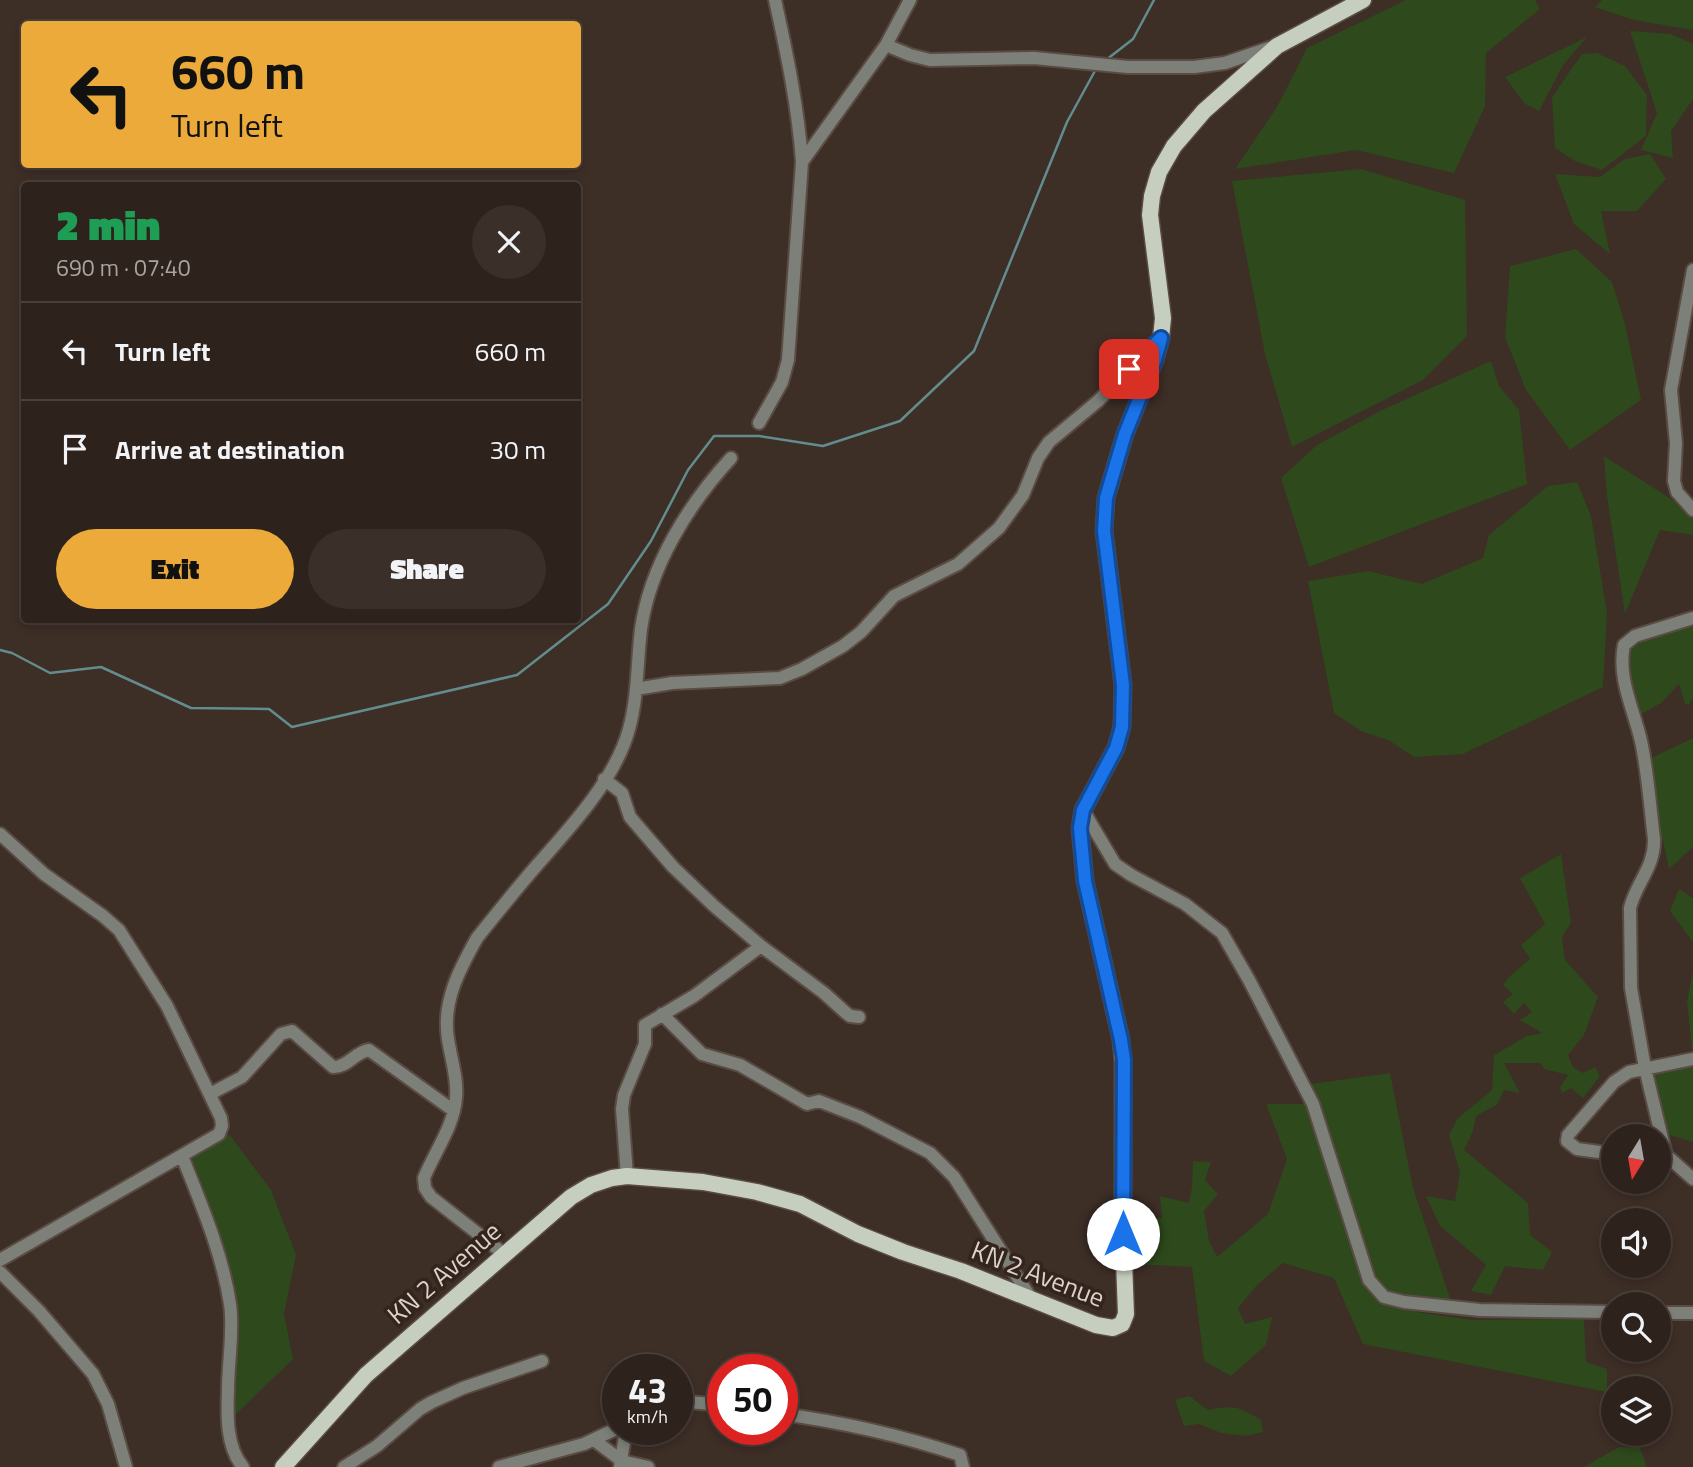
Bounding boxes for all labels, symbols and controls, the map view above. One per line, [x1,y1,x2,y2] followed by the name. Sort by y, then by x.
[171,33,305,108] text: 660 m
[56,49,147,140] icon: left
[171,101,283,149] text: Turn left
[56,192,160,256] text: 2 min
[472,205,546,279] button: close
[56,250,191,285] text: 690 m · 07:40
[56,332,94,370] icon: left
[115,332,210,371] text: Turn left
[475,332,546,371] text: 660 m
[1099,339,1159,399] pin
[1110,350,1148,388] icon: arrive
[56,430,94,468] icon: arrive
[115,430,345,469] text: Arrive at destination
[489,430,546,469] text: 30 m
[56,529,294,609] button: Exit
[308,529,546,609] button: Share
[1601,1124,1671,1194] north arrow
[1601,1124,1671,1446] map controls
[1086,1197,1160,1271] position arrow
[1601,1208,1671,1278] button: sound
[378,1212,509,1333] street label: KN 2 Avenue
[966,1230,1110,1317] street label: KN 2 Avenue
[1601,1292,1671,1362] button: search
[707,1354,798,1445] speed limit sign: 50
[628,1363,667,1417] text: 43
[1601,1376,1671,1446] button: layers
[627,1403,668,1430] text: km/h

